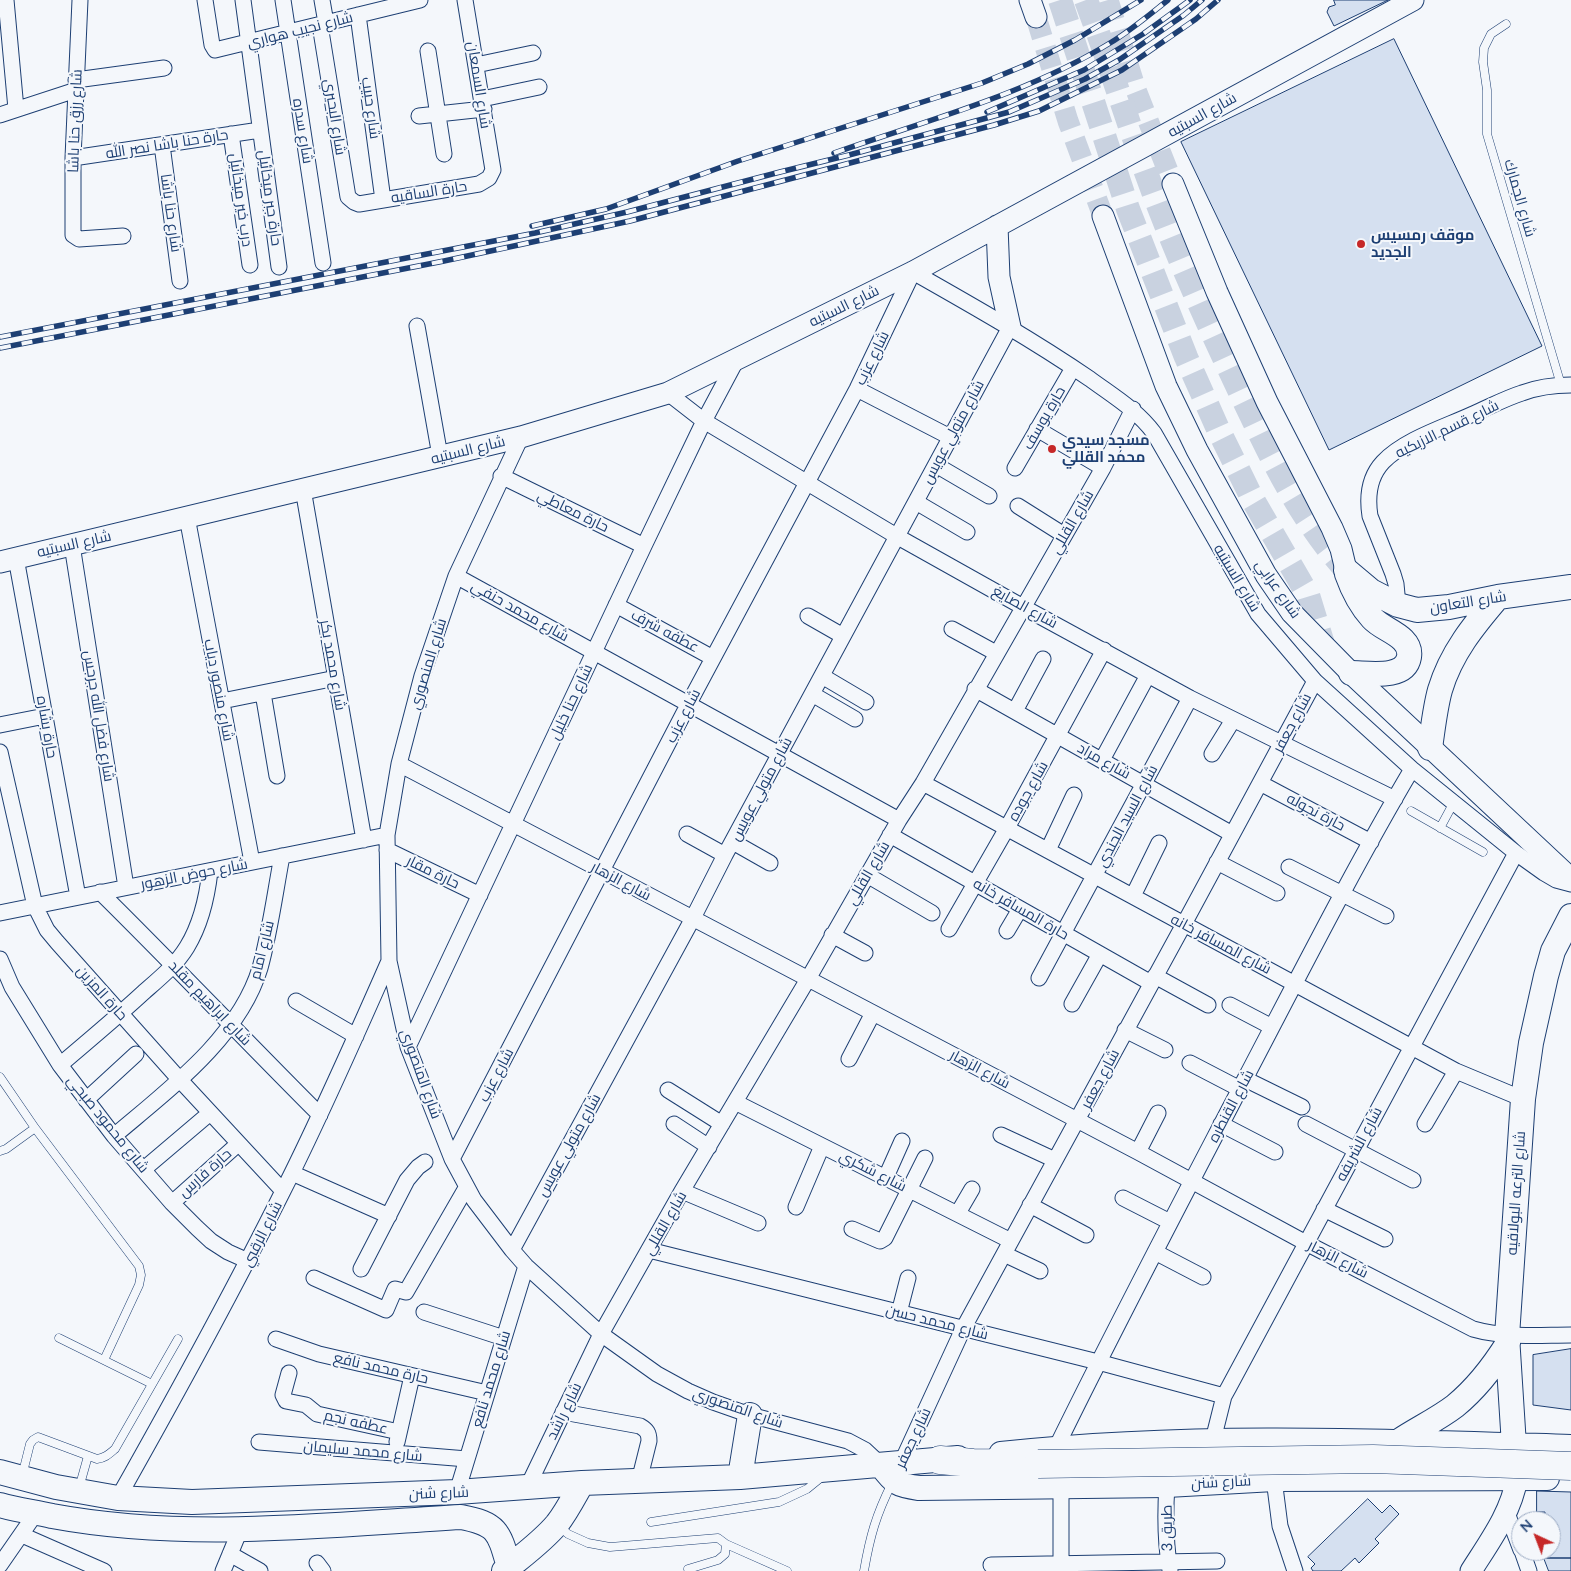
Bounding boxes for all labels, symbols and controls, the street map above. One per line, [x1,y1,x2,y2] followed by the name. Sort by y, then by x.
[245,8,355,52] street label: شارع نجيب هواري
[463,40,495,130] street label: شارع السمعان
[64,69,86,173] street label: شارع رزق حنا باشا
[358,76,384,140] street label: شارع حبيب
[320,78,350,156] street label: شارع البحيري
[1164,89,1240,141] street label: شارع السبتيه
[289,97,317,165] street label: شارع سدره
[104,125,230,163] street label: حارة حنا باشا نصر الله
[254,149,286,247] street label: حارة جبر ميخائيل
[226,152,256,248] street label: درب خير ميخائيل
[1500,157,1540,239] street label: شارع الجمارك
[157,173,185,253] street label: شارع حنا باشا
[390,177,468,207] street label: حارة الساقيه
[1371,226,1474,261] place label: موقف رمسيس الجديد
[1355,238,1367,250] marker: موقف رمسيس الجديد
[806,281,882,331] street label: شارع السبتيه
[851,328,893,388] street label: شارع عزب
[918,377,988,487] street label: شارع متولي عويس
[1019,383,1069,453] street label: حارة يوسف
[1392,396,1502,462] street label: شارع قسم الازبكيه
[1062,431,1150,466] place label: مسجد سيدي محمد القللي
[429,432,507,468] street label: شارع السبتيه
[1046,443,1058,455] marker: مسجد سيدي محمد القللي
[534,486,612,536] street label: حارة معاطي
[1046,487,1098,557] street label: شارع القللي
[35,527,113,561] street label: شارع السبتيه
[1210,541,1264,615] street label: شارع السبتيه
[1251,556,1305,622] street label: شارع عرابي
[468,577,572,645] street label: شارع محمد حنفي
[989,582,1061,632] street label: شارع الصايغ
[1428,587,1508,617] street label: شارع التعاون
[628,606,702,656] street label: عطفه شرف
[406,616,450,712] street label: شارع المنصوري
[316,618,350,712] street label: شارع محمد بكر
[200,637,238,743] street label: شارع منصور دياب
[80,649,118,783] street label: شارع فضل الله جرجس
[546,661,596,743] street label: شارع حنا خليل
[662,686,704,746] street label: شارع عزب
[1269,690,1315,756] street label: شارع جعفر
[33,694,61,760] street label: حارة بشاره
[726,734,796,844] street label: شارع متولي عويس
[1074,739,1134,783] street label: شارع مراد
[1004,758,1052,824] street label: شارع جوده
[1092,762,1162,870] street label: شارع السيد الجندي
[1284,789,1348,835] street label: حارة نجوله
[842,838,894,908] street label: شارع القللي
[403,851,463,893] street label: حارة مقار
[139,855,249,893] street label: شارع حوض الزهور
[588,858,654,904] street label: شارع الزهار
[970,874,1072,944] street label: حارة المسافر خانه
[1168,910,1274,978] street label: شارع المسافر خانه
[246,919,278,981] street label: شارع امام
[165,957,255,1049] street label: شارع ابراهيم مقلد
[73,962,131,1024] street label: حارة المزين
[396,1027,446,1121] street label: شارع المنصوري
[474,1045,518,1105] street label: شارع عزب
[947,1046,1013,1092] street label: شارع الزهار
[1077,1046,1123,1112] street label: شارع جعفر
[1204,1067,1258,1145] street label: شارع القنطره
[63,1072,153,1176] street label: شارع محمود صبحي
[533,1090,605,1200] street label: شارع متولي عويس
[1332,1104,1386,1184] street label: شارع الشريفه
[1503,1130,1529,1256] street label: شارع الترعه البولاقيه
[175,1145,235,1201] street label: حارة فارس
[836,1146,910,1196] street label: شارع شكري
[639,1188,691,1258] street label: شارع القللي
[238,1198,286,1270] street label: شارع الرقبي
[1305,1236,1371,1282] street label: شارع الزهار
[884,1301,990,1343] street label: شارع محمد حسن
[468,1328,514,1430] street label: شارع محمد نافع
[332,1348,430,1388] street label: حارة محمد نافع
[542,1380,586,1442] street label: شارع راشد
[690,1384,786,1432] street label: شارع المنصوري
[891,1405,935,1471] street label: شارع جعفر
[322,1406,390,1438] street label: عطفه نجم
[303,1437,423,1465] street label: شارع محمد سليمان
[1190,1471,1252,1493] street label: شارع شنن
[409,1483,469,1503] street label: شارع شنن
[1158,1504,1176,1552] street label: طريق 3
[1511,1511,1561,1561] north arrow
[1516,1516,1536,1535] text: N

